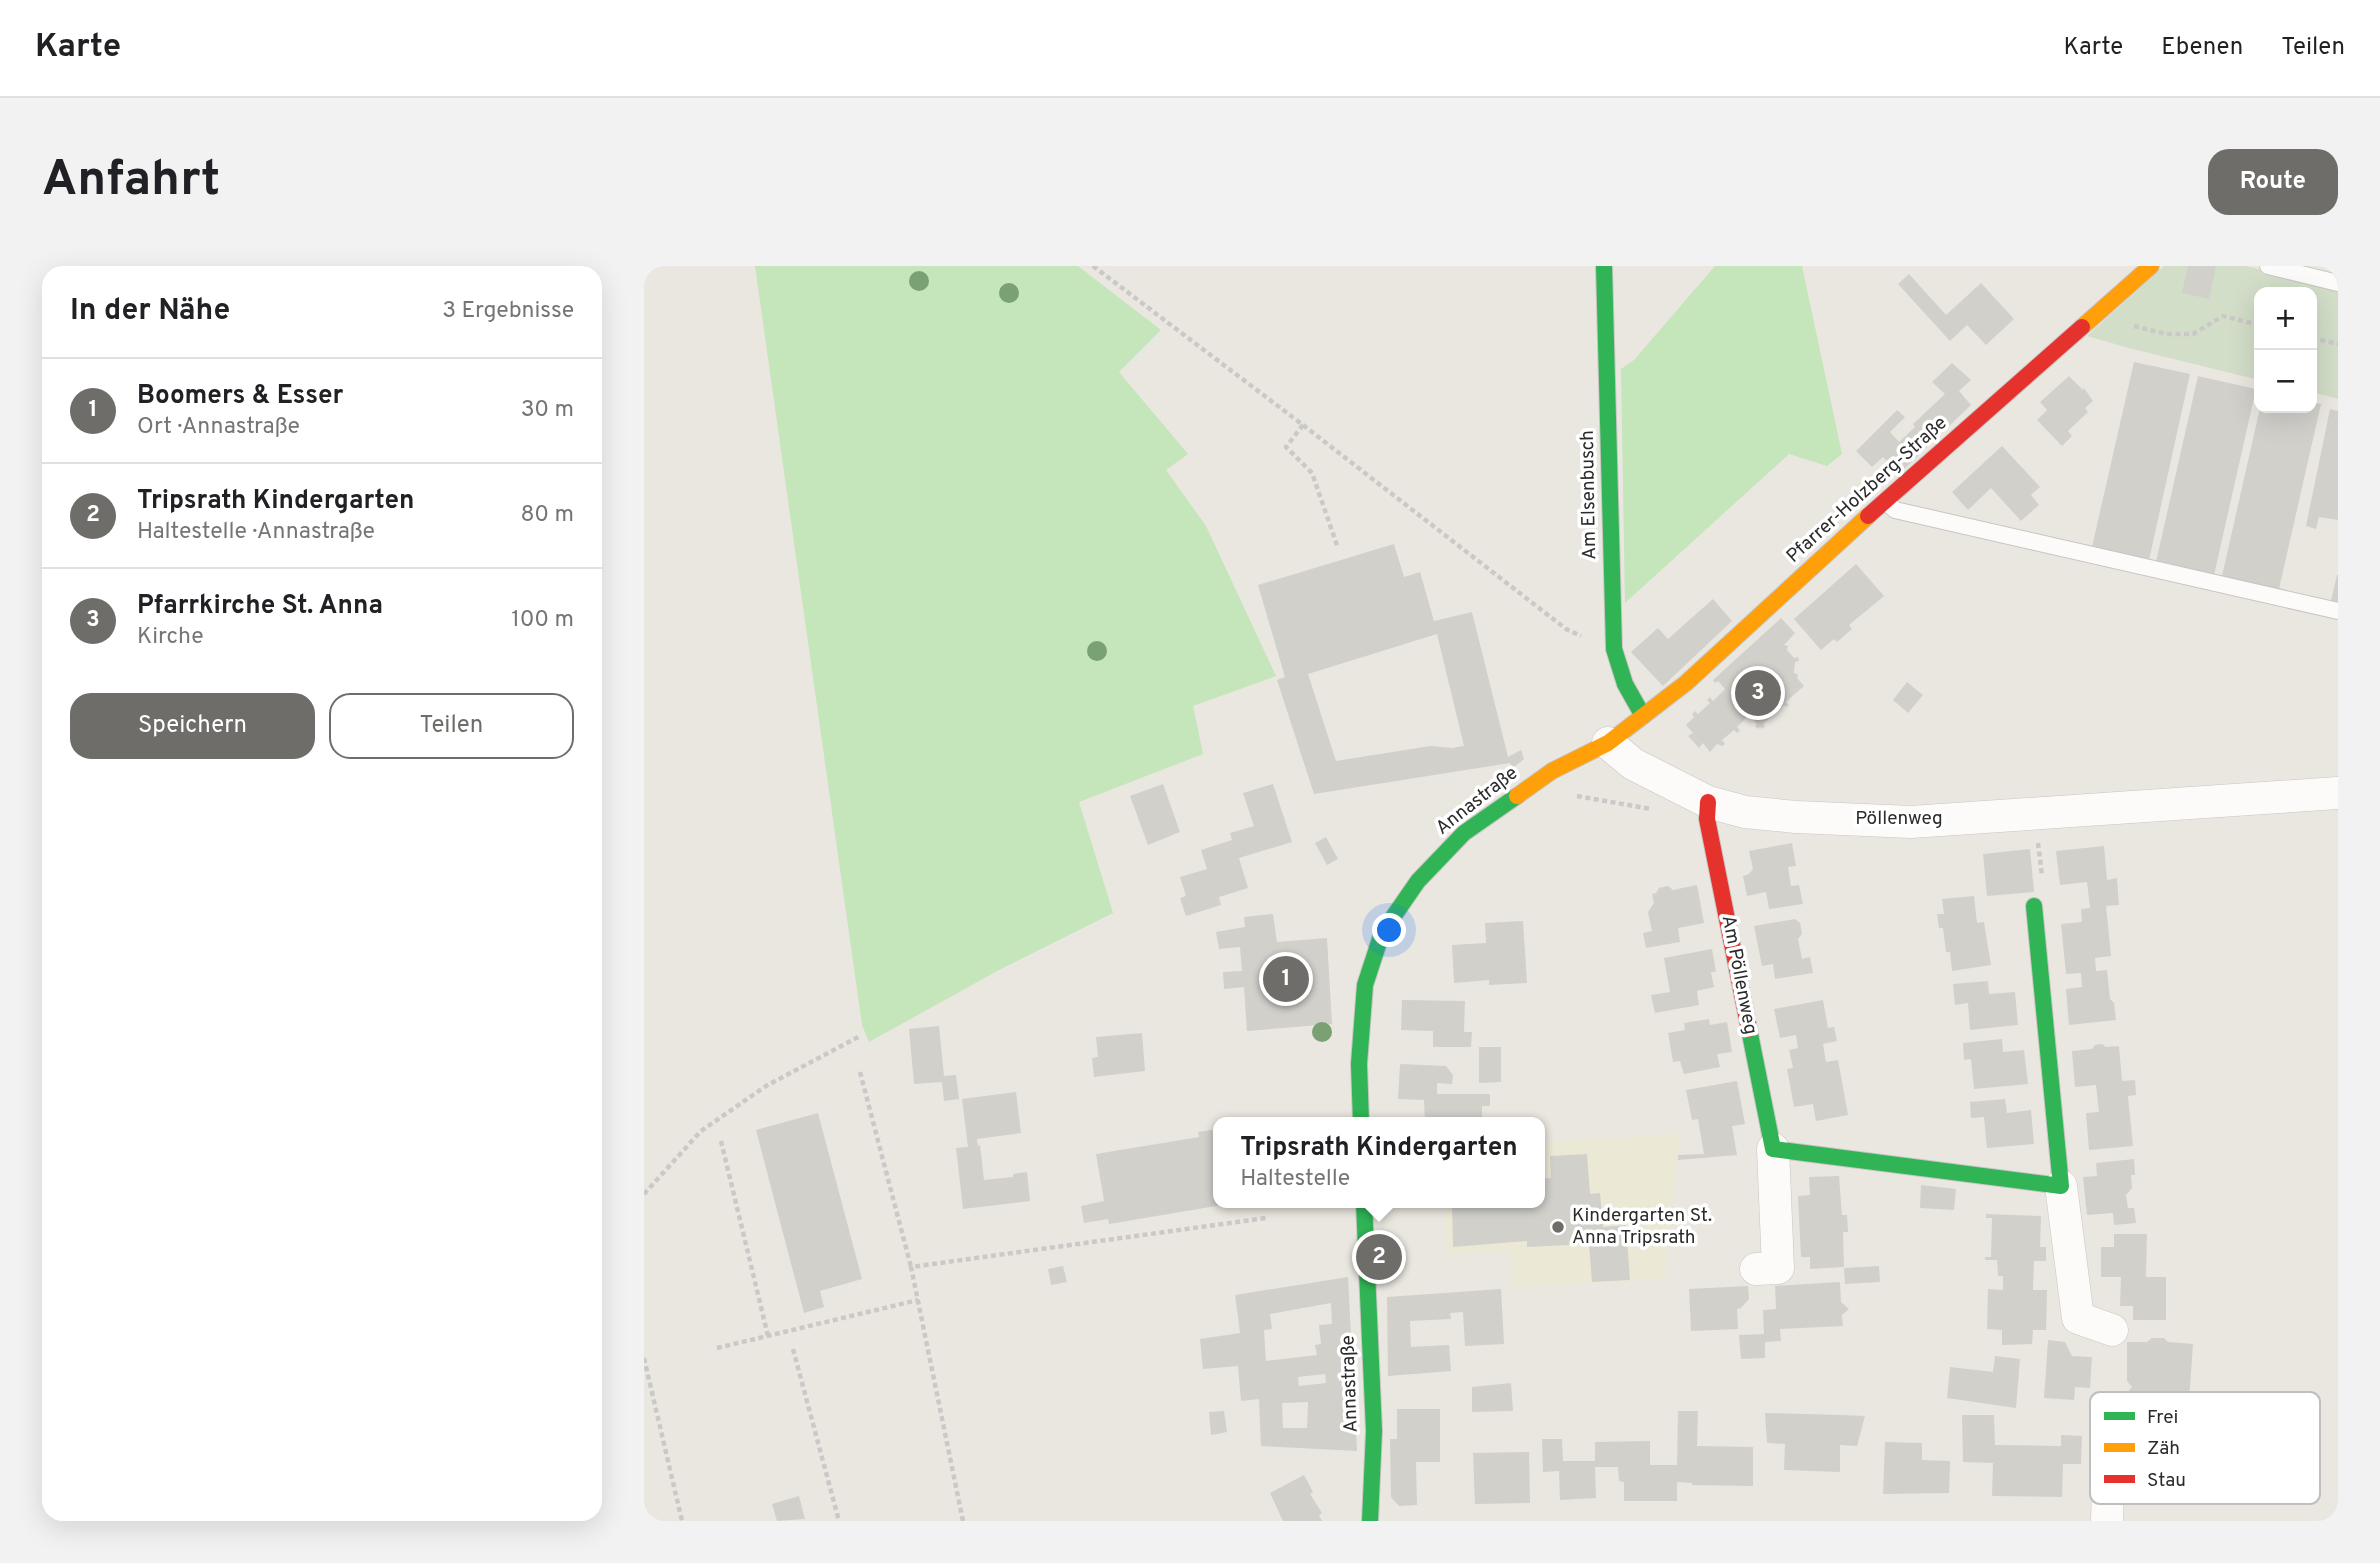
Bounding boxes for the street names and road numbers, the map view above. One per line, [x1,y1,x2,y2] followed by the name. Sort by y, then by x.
[1782,412,1952,568] street label: Pfarrer-Holzberg-Straße
[1576,430,1602,560] street label: Am Elsenbusch
[1431,762,1523,840] street label: Annastraße
[1855,807,1943,831] street label: Pöllenweg
[1716,913,1762,1037] street label: Am Pöllenweg
[1336,1335,1364,1433] street label: Annastraße

